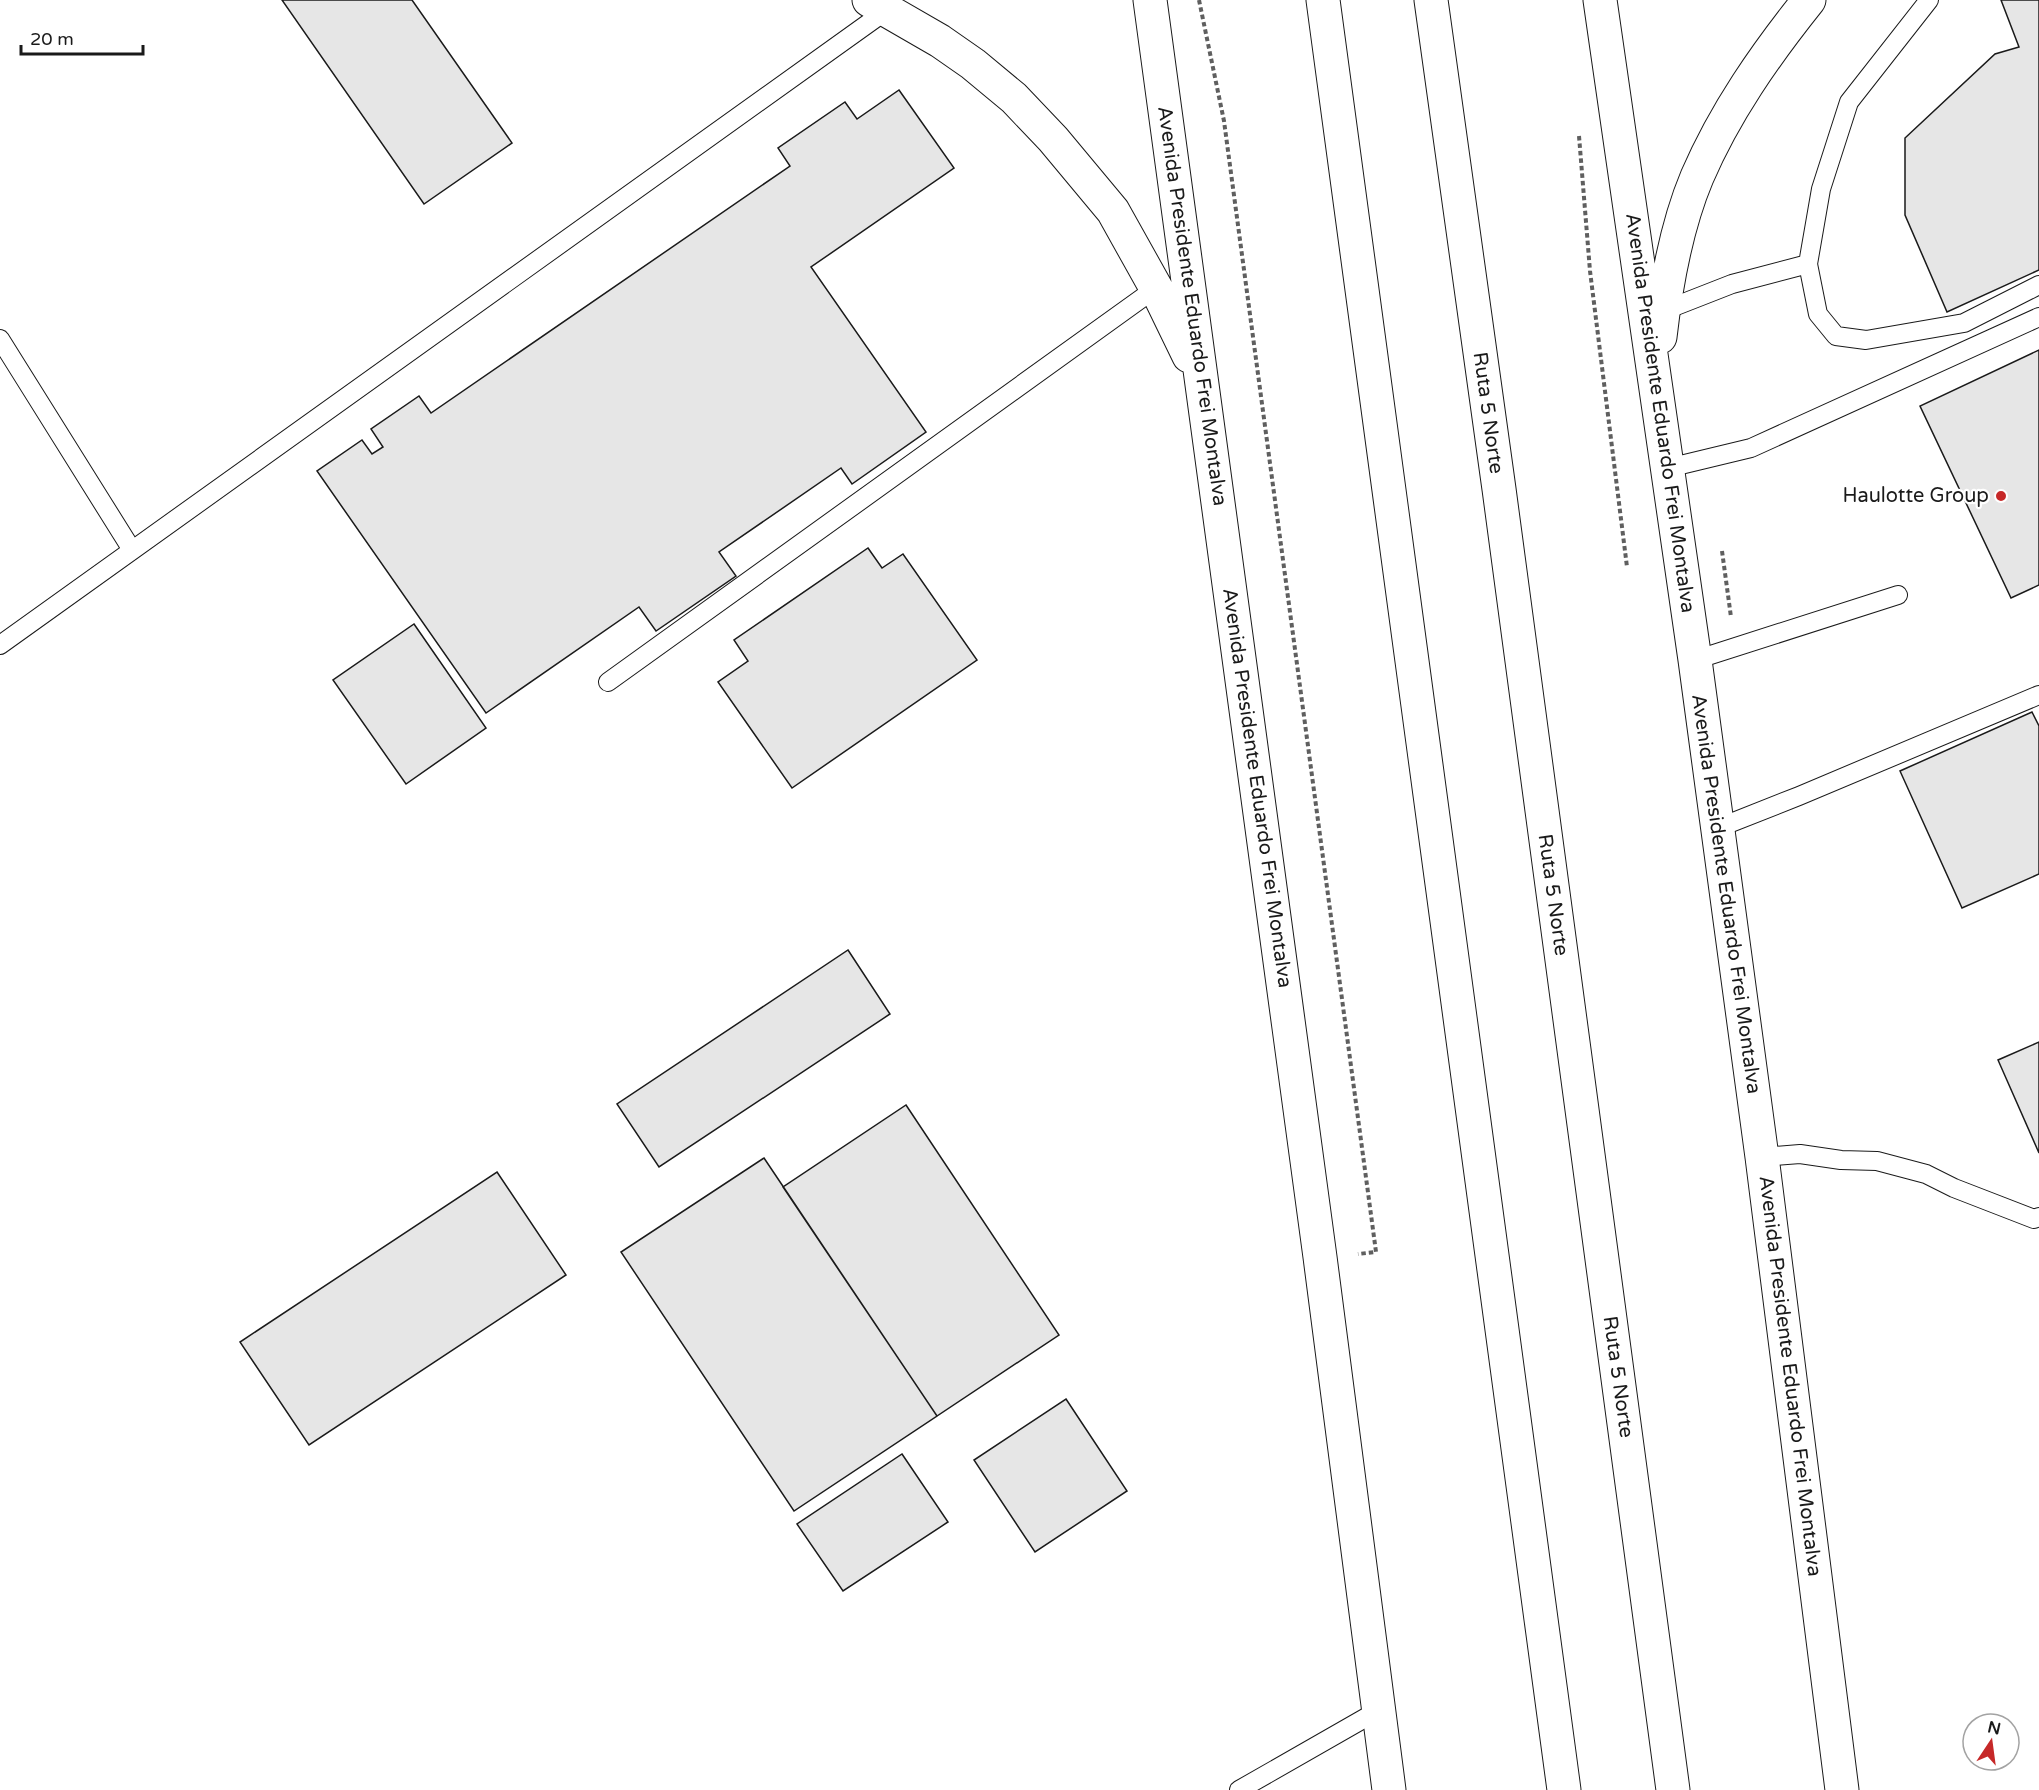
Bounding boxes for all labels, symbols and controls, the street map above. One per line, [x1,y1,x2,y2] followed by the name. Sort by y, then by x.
[21,18,142,56] scale bar
[30,28,74,50] text: 20 m
[1152,104,1232,508] street label: Avenida Presidente Eduardo Frei Montalva
[1620,211,1700,615] street label: Avenida Presidente Eduardo Frei Montalva
[1468,351,1508,475] street label: Ruta 5 Norte
[1842,484,1989,508] place label: Haulotte Group
[1994,489,2008,503] marker: Haulotte Group
[1217,586,1297,990] street label: Avenida Presidente Eduardo Frei Montalva
[1686,692,1766,1096] street label: Avenida Presidente Eduardo Frei Montalva
[1533,833,1573,957] street label: Ruta 5 Norte
[1753,1174,1827,1578] street label: Avenida Presidente Eduardo Frei Montalva
[1598,1315,1638,1439] street label: Ruta 5 Norte
[1961,1712,2021,1772] north arrow
[1986,1717,2003,1740] text: N

